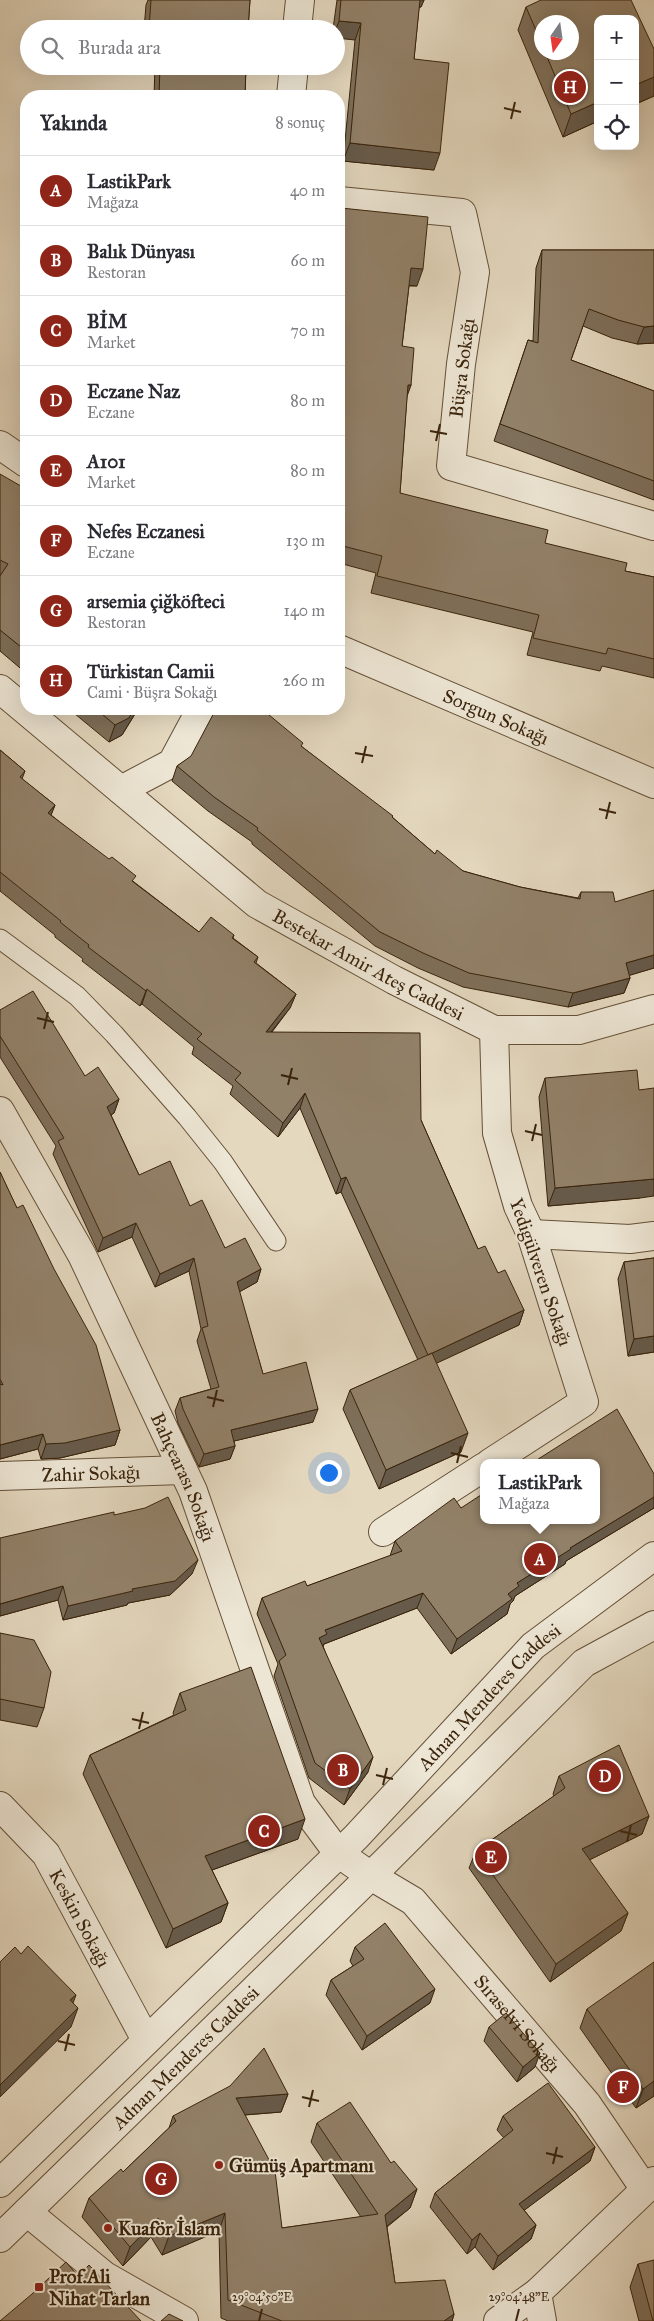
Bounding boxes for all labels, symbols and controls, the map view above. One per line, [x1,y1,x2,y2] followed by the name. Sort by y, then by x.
[534,15,579,60] north arrow
[594,15,639,150] map controls
[594,15,639,60] button: +
[20,20,345,75] search box
[38,34,66,62] icon: search
[78,36,161,59] text: Burada ara
[594,60,639,105] button: −
[554,68,586,106] pin: H
[594,105,639,150] button: locate
[40,110,107,136] text: Yakında
[275,113,325,132] text: 8 sonuç
[87,170,171,193] text: LastikPark
[51,181,61,200] text: A
[290,181,325,200] text: 40 m
[87,193,139,212] text: Mağaza
[87,240,195,263] text: Balık Dünyası
[51,251,61,270] text: B
[291,251,325,270] text: 60 m
[87,263,146,282] text: Restoran
[87,310,127,333] text: BİM
[444,317,481,419] street label: Büşra Sokağı
[51,321,61,340] text: C
[290,321,325,340] text: 70 m
[87,333,136,352] text: Market
[87,380,180,403] text: Eczane Naz
[50,391,62,410] text: D
[290,391,325,410] text: 80 m
[87,403,135,422] text: Eczane
[87,450,126,473] text: A101
[50,461,62,480] text: E
[290,461,325,480] text: 80 m
[87,473,136,492] text: Market
[87,520,205,543] text: Nefes Eczanesi
[51,531,61,550] text: F
[286,531,325,550] text: 130 m
[87,543,135,562] text: Eczane
[87,590,225,613] text: arsemia çiğköfteci
[50,601,62,620] text: G
[284,601,325,620] text: 140 m
[87,613,146,632] text: Restoran
[87,660,215,683] text: Türkistan Camii
[49,671,63,690] text: H
[283,671,325,690] text: 260 m
[87,683,217,702] text: Cami · Büşra Sokağı
[440,684,553,749] street label: Sorgun Sokağı
[269,904,468,1025] street label: Bestekar Amir Ateş Caddesi
[504,1195,577,1349] street label: Yedigülveren Sokağı
[146,1409,221,1544] street label: Bahçearası Sokağı
[480,1459,600,1524] popup
[41,1460,141,1486] street label: Zahir Sokağı
[316,1460,342,1486] your location
[498,1471,582,1494] text: LastikPark
[498,1494,550,1513] text: Mağaza
[524,1540,556,1578] pin: A
[412,1618,565,1776] street label: Adnan Menderes Caddesi
[327,1751,359,1789] pin: B
[589,1757,621,1795] pin: D
[248,1812,280,1850] pin: C
[475,1838,507,1876] pin: E
[45,1865,116,1971] street label: Keskin Sokağı
[470,1970,566,2077] street label: Sıraselvi Sokağı
[106,1980,264,2134] street label: Adnan Menderes Caddesi
[607,2068,639,2106] pin: F
[229,2154,374,2178] place label: Gümüş Apartmanı
[213,2159,225,2171] marker: Gümüş Apartmanı
[145,2160,177,2198] pin: G
[118,2216,221,2240] place label: Kuaför İslam
[102,2222,114,2234] marker: Kuaför İslam
[49,2265,151,2310] place label: Prof.Ali Nihat Tarlan
[33,2281,45,2293] marker: Prof.Ali Nihat Tarlan
[232,2290,292,2304] text: 29°04'50"E
[489,2290,550,2304] text: 29°04'48"E

